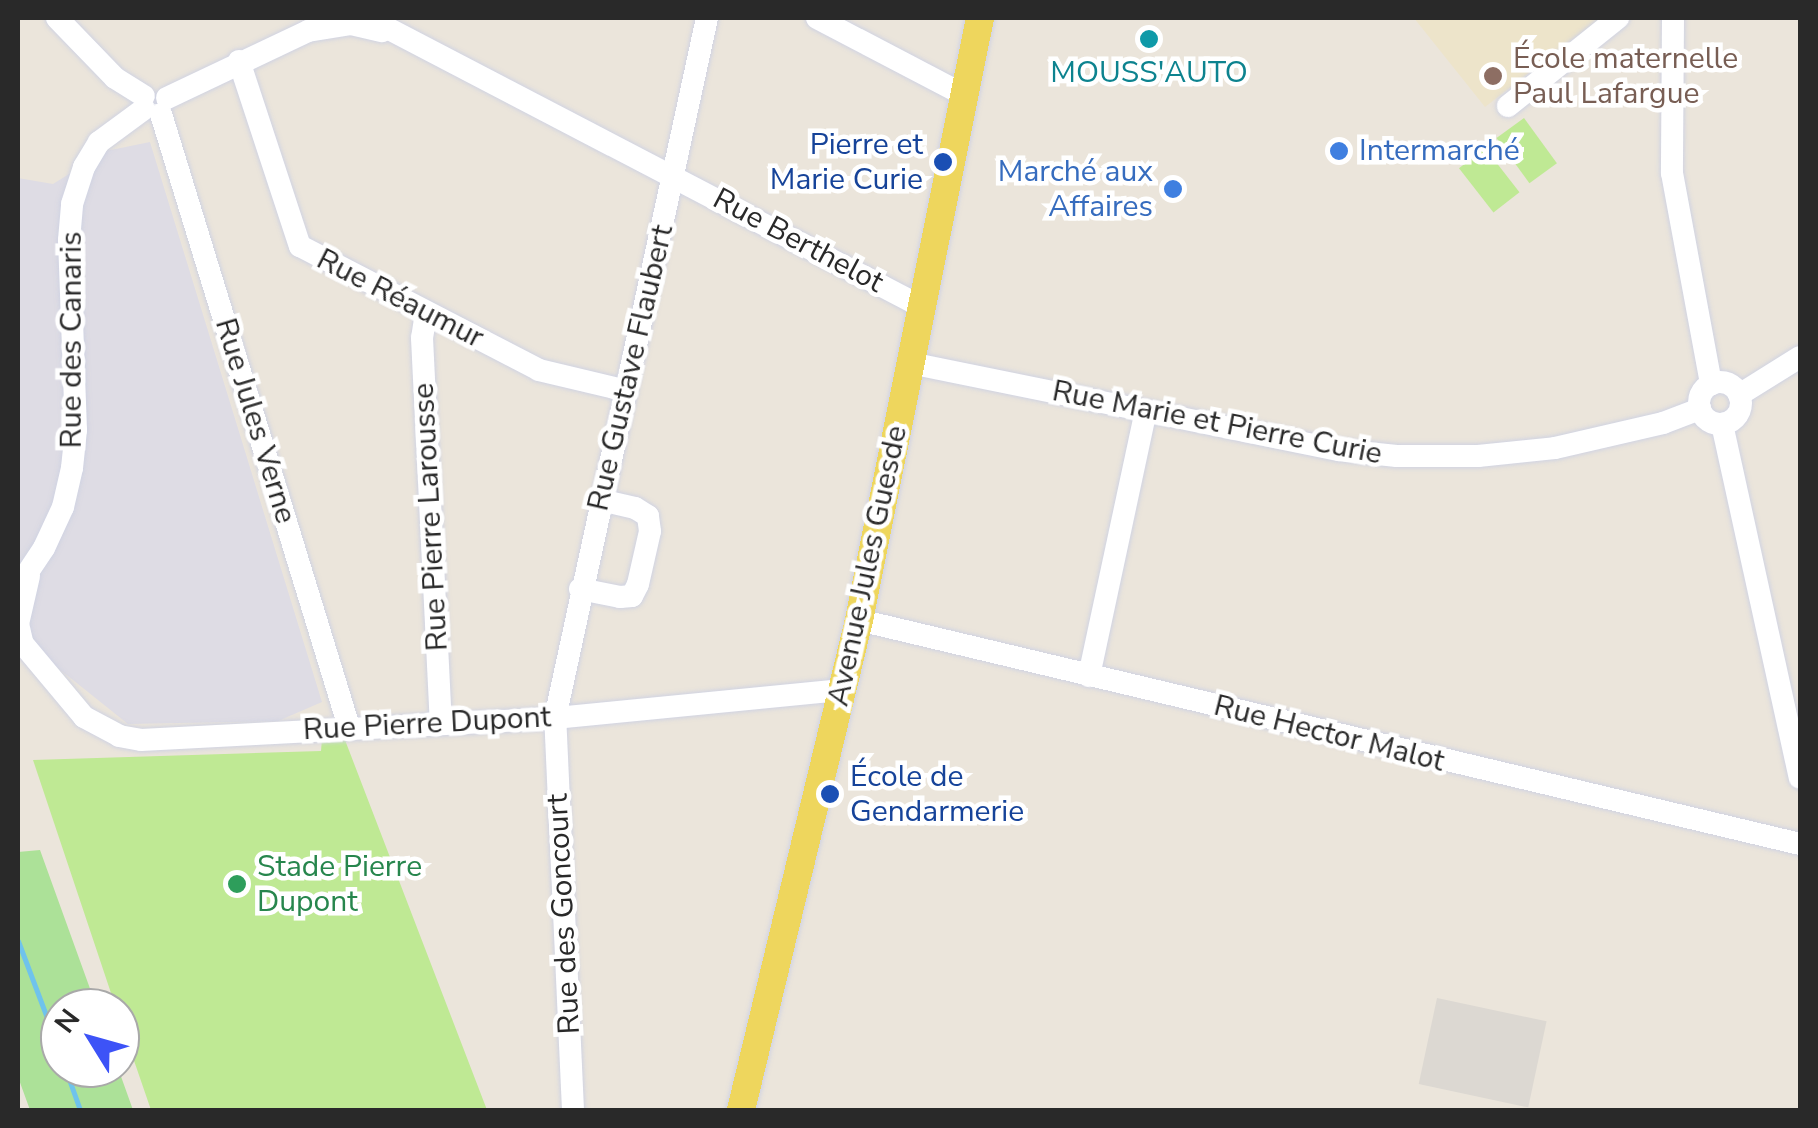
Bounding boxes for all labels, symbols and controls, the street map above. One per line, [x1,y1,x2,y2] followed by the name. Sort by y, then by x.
[1138,28,1160,50] marker: MOUSS'AUTO
[1513,41,1738,112] place label: École maternelle Paul Lafargue
[1050,55,1248,91] place label: MOUSS'AUTO
[1482,65,1504,87] marker: École maternelle Paul Lafargue
[770,127,923,198] place label: Pierre et Marie Curie
[1359,133,1520,169] place label: Intermarché
[1328,140,1350,162] marker: Intermarché
[932,151,954,173] marker: Pierre et Marie Curie
[998,154,1153,224] place label: Marché aux Affaires
[1162,178,1184,200] marker: Marché aux Affaires
[707,181,889,301] street label: Rue Berthelot
[581,222,681,514] street label: Rue Gustave Flaubert
[54,232,90,448] street label: Rue des Canaris
[311,242,489,356] street label: Rue Réaumur
[207,314,303,528] street label: Rue Jules Verne
[1049,373,1385,473] street label: Rue Marie et Pierre Curie
[406,382,456,652] street label: Rue Pierre Larousse
[821,423,915,709] street label: Avenue Jules Guesde
[1210,688,1448,780] street label: Rue Hector Malot
[302,700,552,748] street label: Rue Pierre Dupont
[850,759,1024,830] place label: École de Gendarmerie
[819,783,841,805] marker: École de Gendarmerie
[540,793,588,1035] street label: Rue des Goncourt
[257,849,422,920] place label: Stade Pierre Dupont
[226,873,248,895] marker: Stade Pierre Dupont
[40,988,140,1088] north arrow
[46,1001,89,1041] text: N

